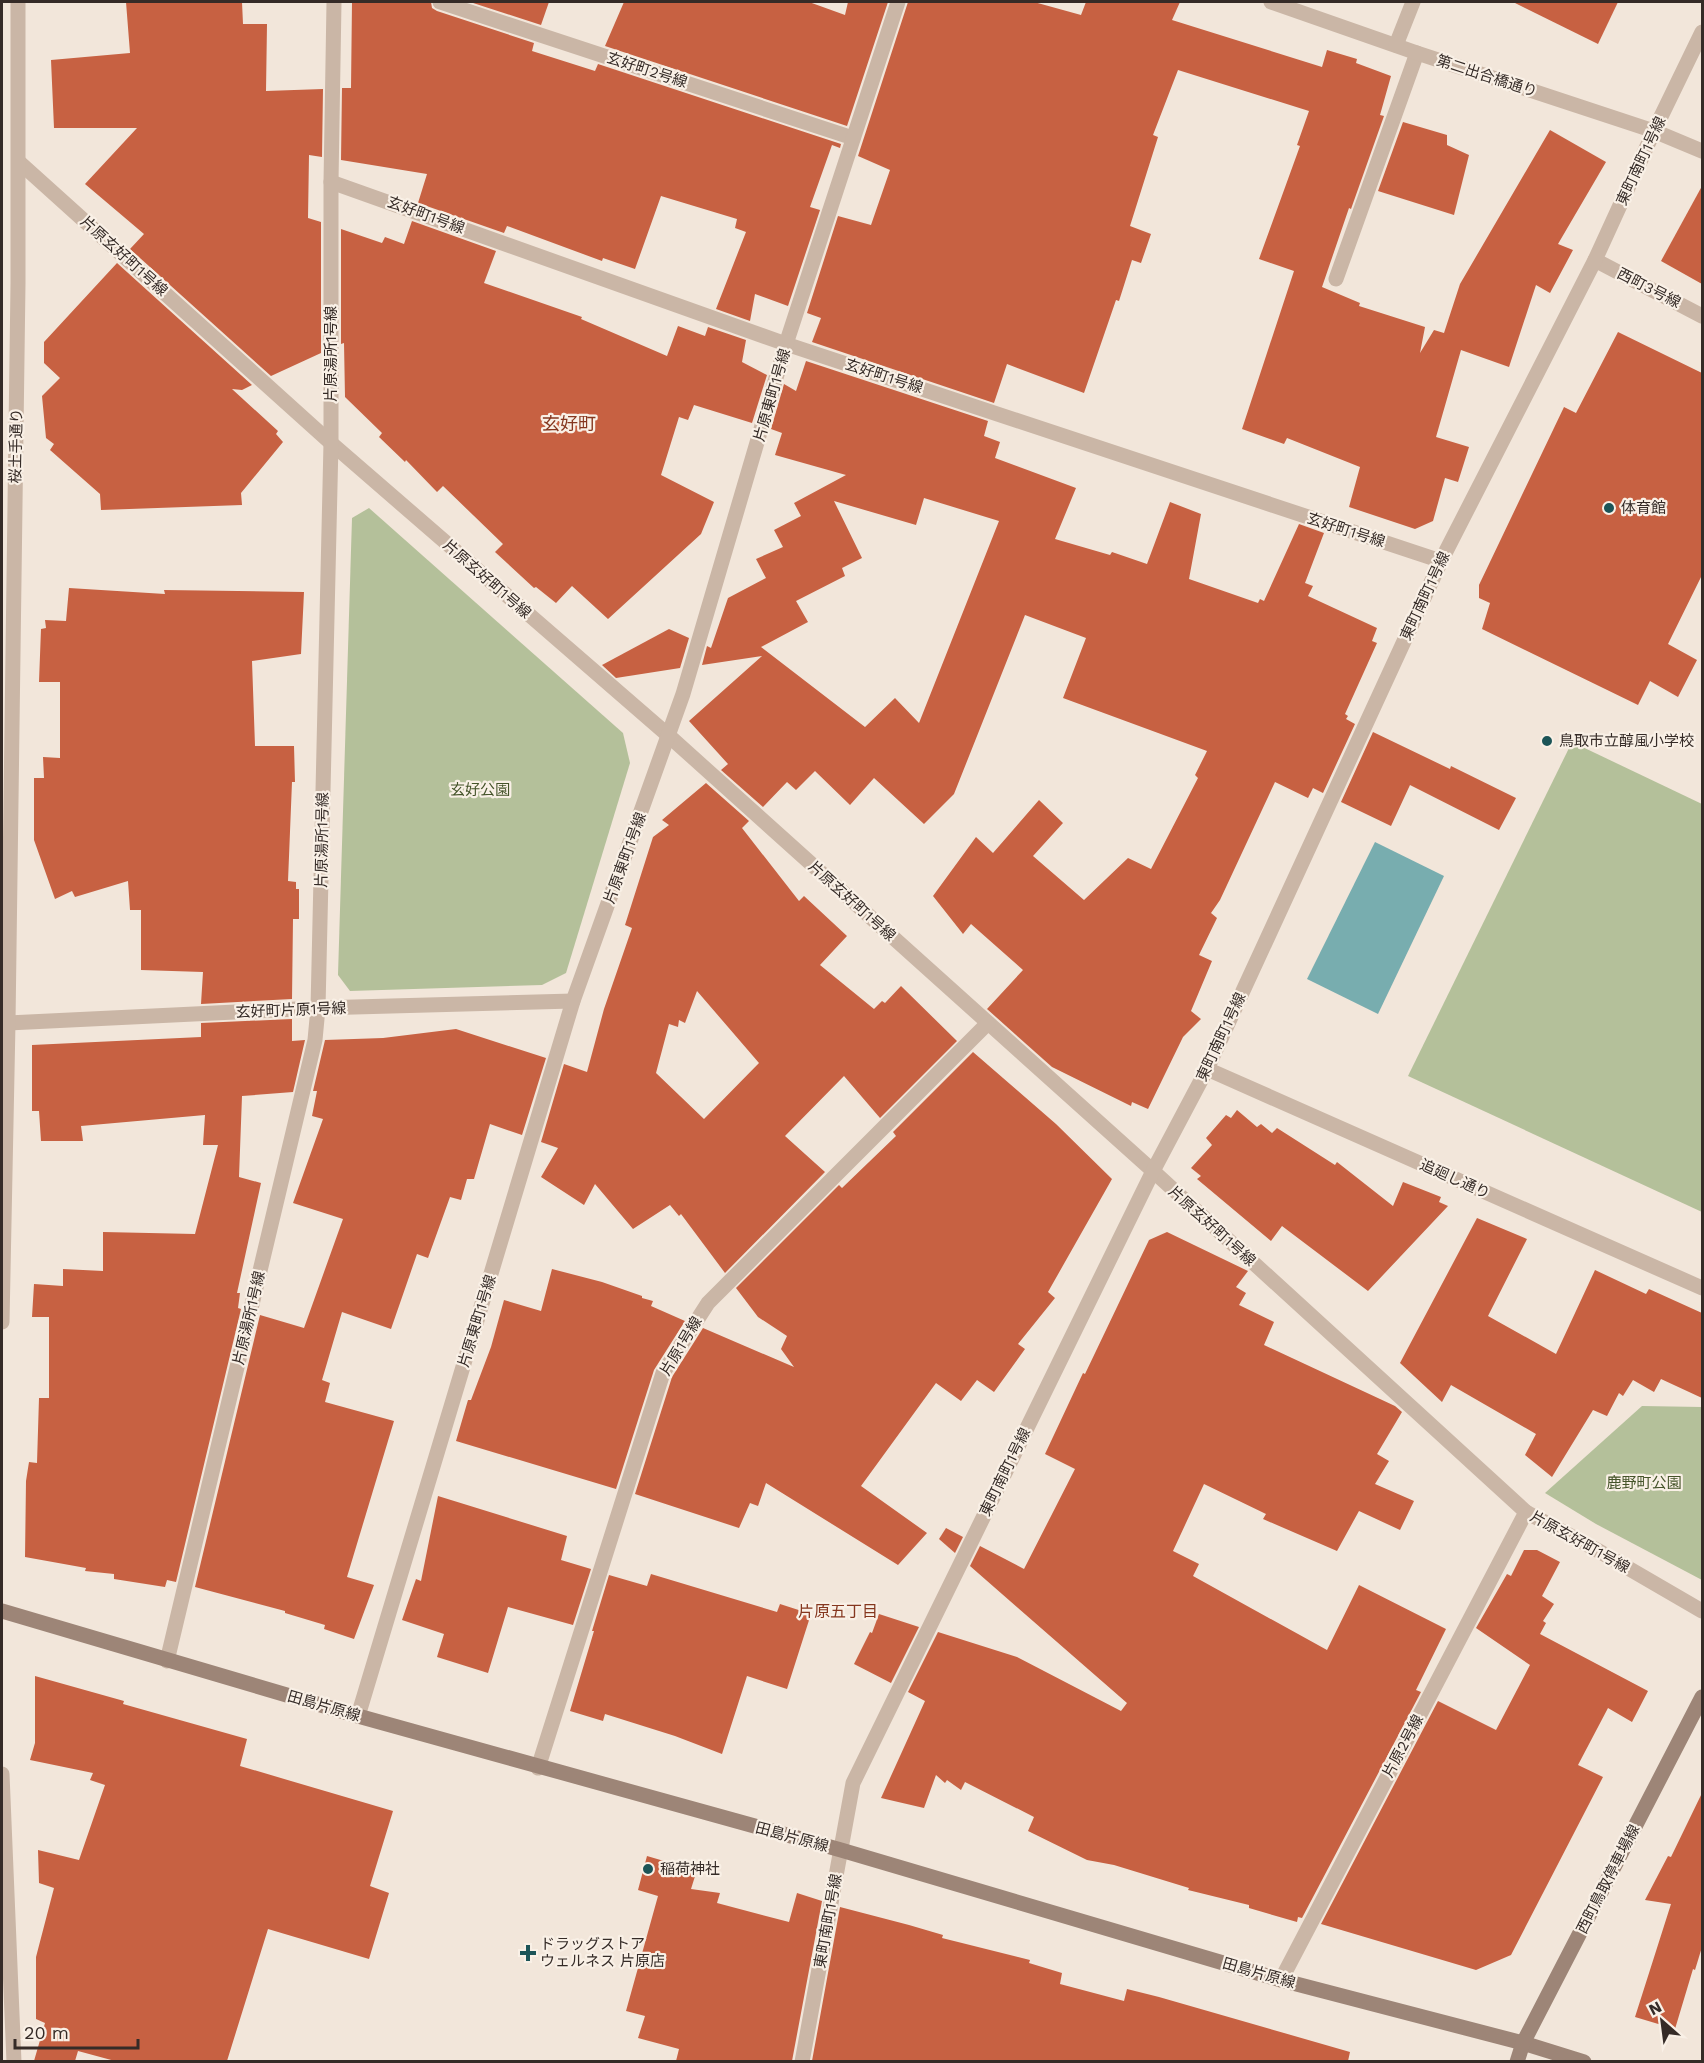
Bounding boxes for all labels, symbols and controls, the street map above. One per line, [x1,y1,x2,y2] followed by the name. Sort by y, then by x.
[604,49,690,91] street label: 玄好町2号線
[1434,51,1540,101] street label: 第二出合橋通り
[1613,114,1669,208] street label: 東町南町1号線
[385,193,467,237] street label: 玄好町1号線
[77,212,171,300] street label: 片原玄好町1号線
[1614,264,1684,312] street label: 西町3号線
[322,306,340,402] street label: 片原湯所1号線
[750,346,794,444] street label: 片原東町1号線
[843,355,925,397] street label: 玄好町1号線
[6,408,26,484] street label: 桜土手通り
[542,413,596,434] district label: 玄好町
[1621,499,1666,517] place label: 体育館
[1602,501,1616,515] marker: 体育館
[1305,509,1387,551] street label: 玄好町1号線
[439,536,535,622] street label: 片原玄好町1号線
[1397,549,1453,643] street label: 東町南町1号線
[1559,732,1694,750] place label: 鳥取市立醇風小学校
[1540,734,1554,748] marker: 鳥取市立醇風小学校
[450,781,510,799] park label: 玄好公園
[312,792,332,888] street label: 片原湯所1号線
[600,810,650,906] street label: 片原東町1号線
[805,857,899,945] street label: 片原玄好町1号線
[1193,990,1249,1084] street label: 東町南町1号線
[235,999,347,1021] street label: 玄好町片原1号線
[1417,1156,1493,1202] street label: 追廻し通り
[1165,1182,1259,1270] street label: 片原玄好町1号線
[229,1269,269,1367] street label: 片原湯所1号線
[454,1273,500,1369] street label: 片原東町1号線
[656,1313,706,1379] street label: 片原1号線
[976,1425,1034,1519] street label: 東町南町1号線
[1606,1474,1682,1492] park label: 鹿野町公園
[1527,1507,1633,1577] street label: 片原玄好町1号線
[798,1602,878,1621] district label: 片原五丁目
[285,1687,363,1725] street label: 田島片原線
[1379,1711,1427,1781] street label: 片原2号線
[753,1819,831,1855] street label: 田島片原線
[1573,1821,1643,1937] street label: 西町鳥取停車場線
[660,1860,720,1878] place label: 稲荷神社
[641,1862,655,1876] marker: 稲荷神社
[811,1872,845,1970] street label: 東町南町1号線
[540,1935,665,1970] place label: ドラッグストア ウェルネス 片原店
[521,1946,535,1960] marker: ドラッグストア ウェルネス 片原店
[1220,1954,1298,1992] street label: 田島片原線
[1632,1991,1692,2051] north arrow
[1645,1997,1665,2019] text: N
[15,2012,138,2050] scale bar
[24,2022,69,2043] text: 20 m

